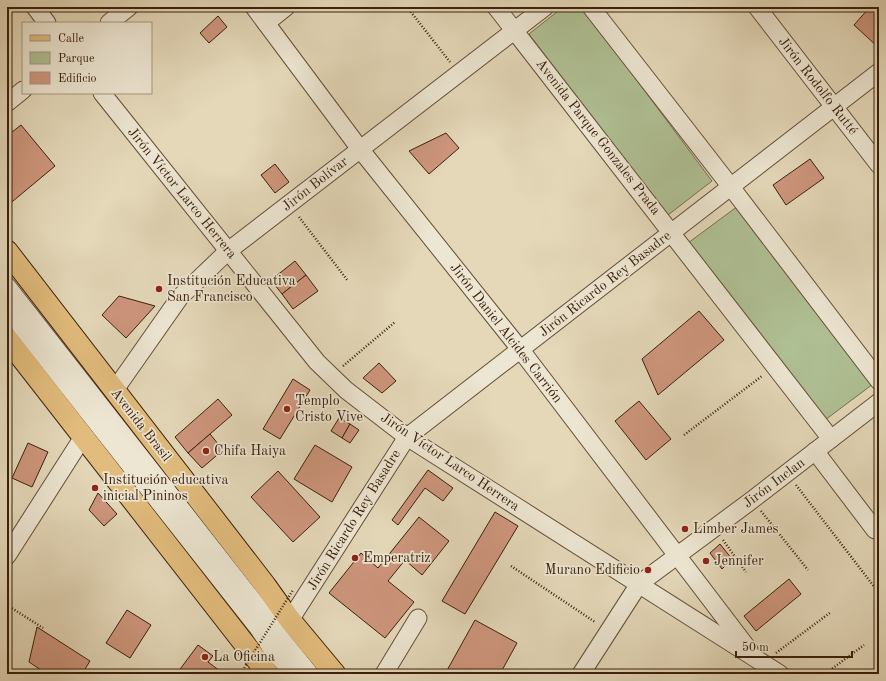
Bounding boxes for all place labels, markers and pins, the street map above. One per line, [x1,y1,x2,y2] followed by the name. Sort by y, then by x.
[167,274,296,304] place label: Institución Educativa San Francisco
[154,284,164,294] marker: Institución Educativa San Francisco
[295,394,363,424] place label: Templo Cristo Vive
[282,404,292,414] marker: Templo Cristo Vive
[214,444,286,458] place label: Chifa Haiya
[201,446,211,456] marker: Chifa Haiya
[103,473,228,503] place label: Institución educativa inicial Pininos
[90,483,100,493] marker: Institución educativa inicial Pininos
[693,522,779,536] place label: Limber James
[680,524,690,534] marker: Limber James
[363,551,431,565] place label: Emperatriz
[350,553,360,563] marker: Emperatriz
[714,554,764,568] place label: Jennifer
[701,556,711,566] marker: Jennifer
[545,563,640,577] place label: Murano Edificio
[643,565,653,575] marker: Murano Edificio
[213,650,275,664] place label: La Oficina
[200,652,210,662] marker: La Oficina

